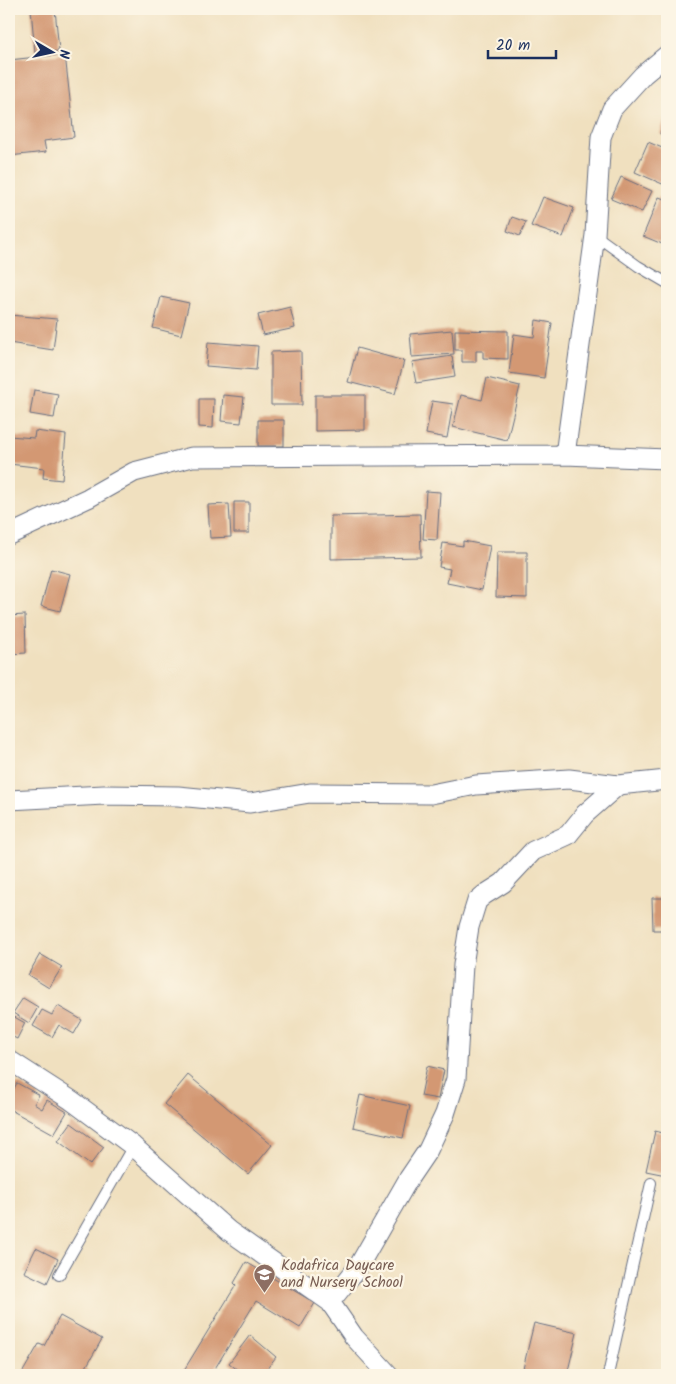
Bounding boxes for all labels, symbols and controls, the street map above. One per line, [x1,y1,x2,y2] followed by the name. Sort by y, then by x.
[28,28,78,78] north arrow
[488,28,556,60] scale bar
[496,34,530,58] text: 20 m
[52,48,75,60] text: N
[281,1254,403,1295] place label: Kodafrica Daycare and Nursery School
[253,1263,277,1294] school or university icon: Kodafrica Daycare and Nursery School

